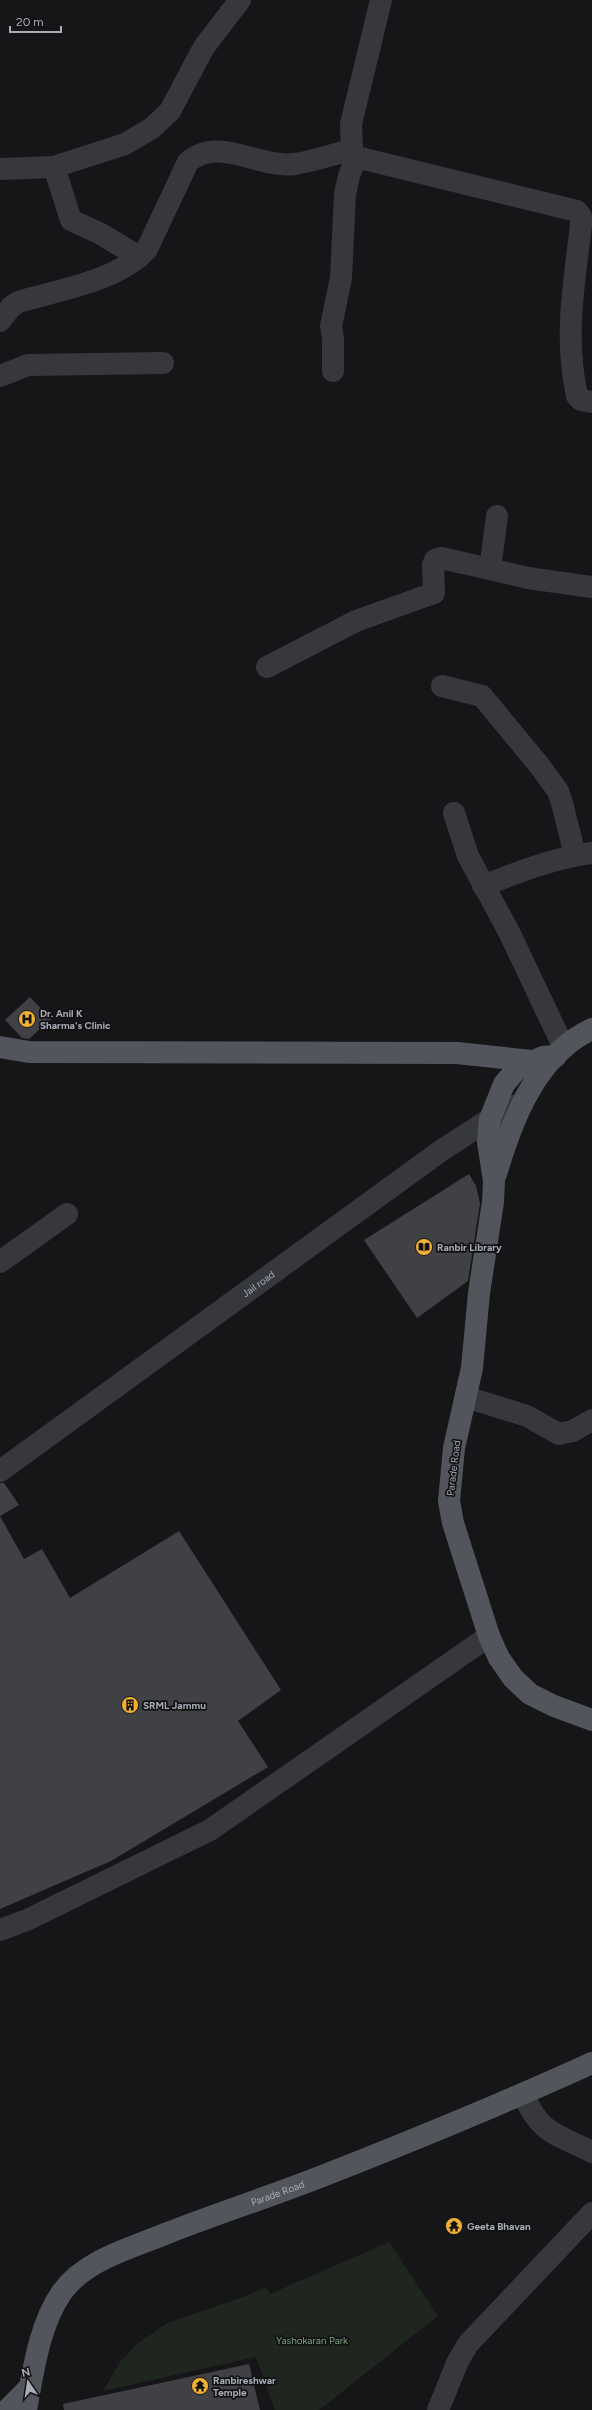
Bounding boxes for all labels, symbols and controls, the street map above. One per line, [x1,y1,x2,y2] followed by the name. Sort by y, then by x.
[10,8,61,34] scale bar
[16,15,44,29] text: 20 m
[40,1007,111,1032] place label: Dr. Anil K Sharma's Clinic
[17,1009,37,1029] hospital icon: Dr. Anil K Sharma's Clinic
[414,1237,434,1257] library icon: Ranbir Library
[437,1241,502,1254] place label: Ranbir Library
[239,1268,277,1300] street label: Jail road
[444,1439,463,1497] street label: Parade Road
[120,1695,140,1715] building icon: SRML Jammu
[143,1699,206,1712] place label: SRML Jammu
[249,2178,306,2209] street label: Parade Road
[444,2216,464,2236] temple icon: Geeta Bhavan
[467,2220,531,2233] place label: Geeta Bhavan
[276,2334,348,2347] park label: Yashokaran Park
[8,2362,48,2402] north arrow
[20,2365,31,2380] text: N
[213,2374,276,2399] place label: Ranbireshwar Temple
[190,2376,210,2396] temple icon: Ranbireshwar Temple

